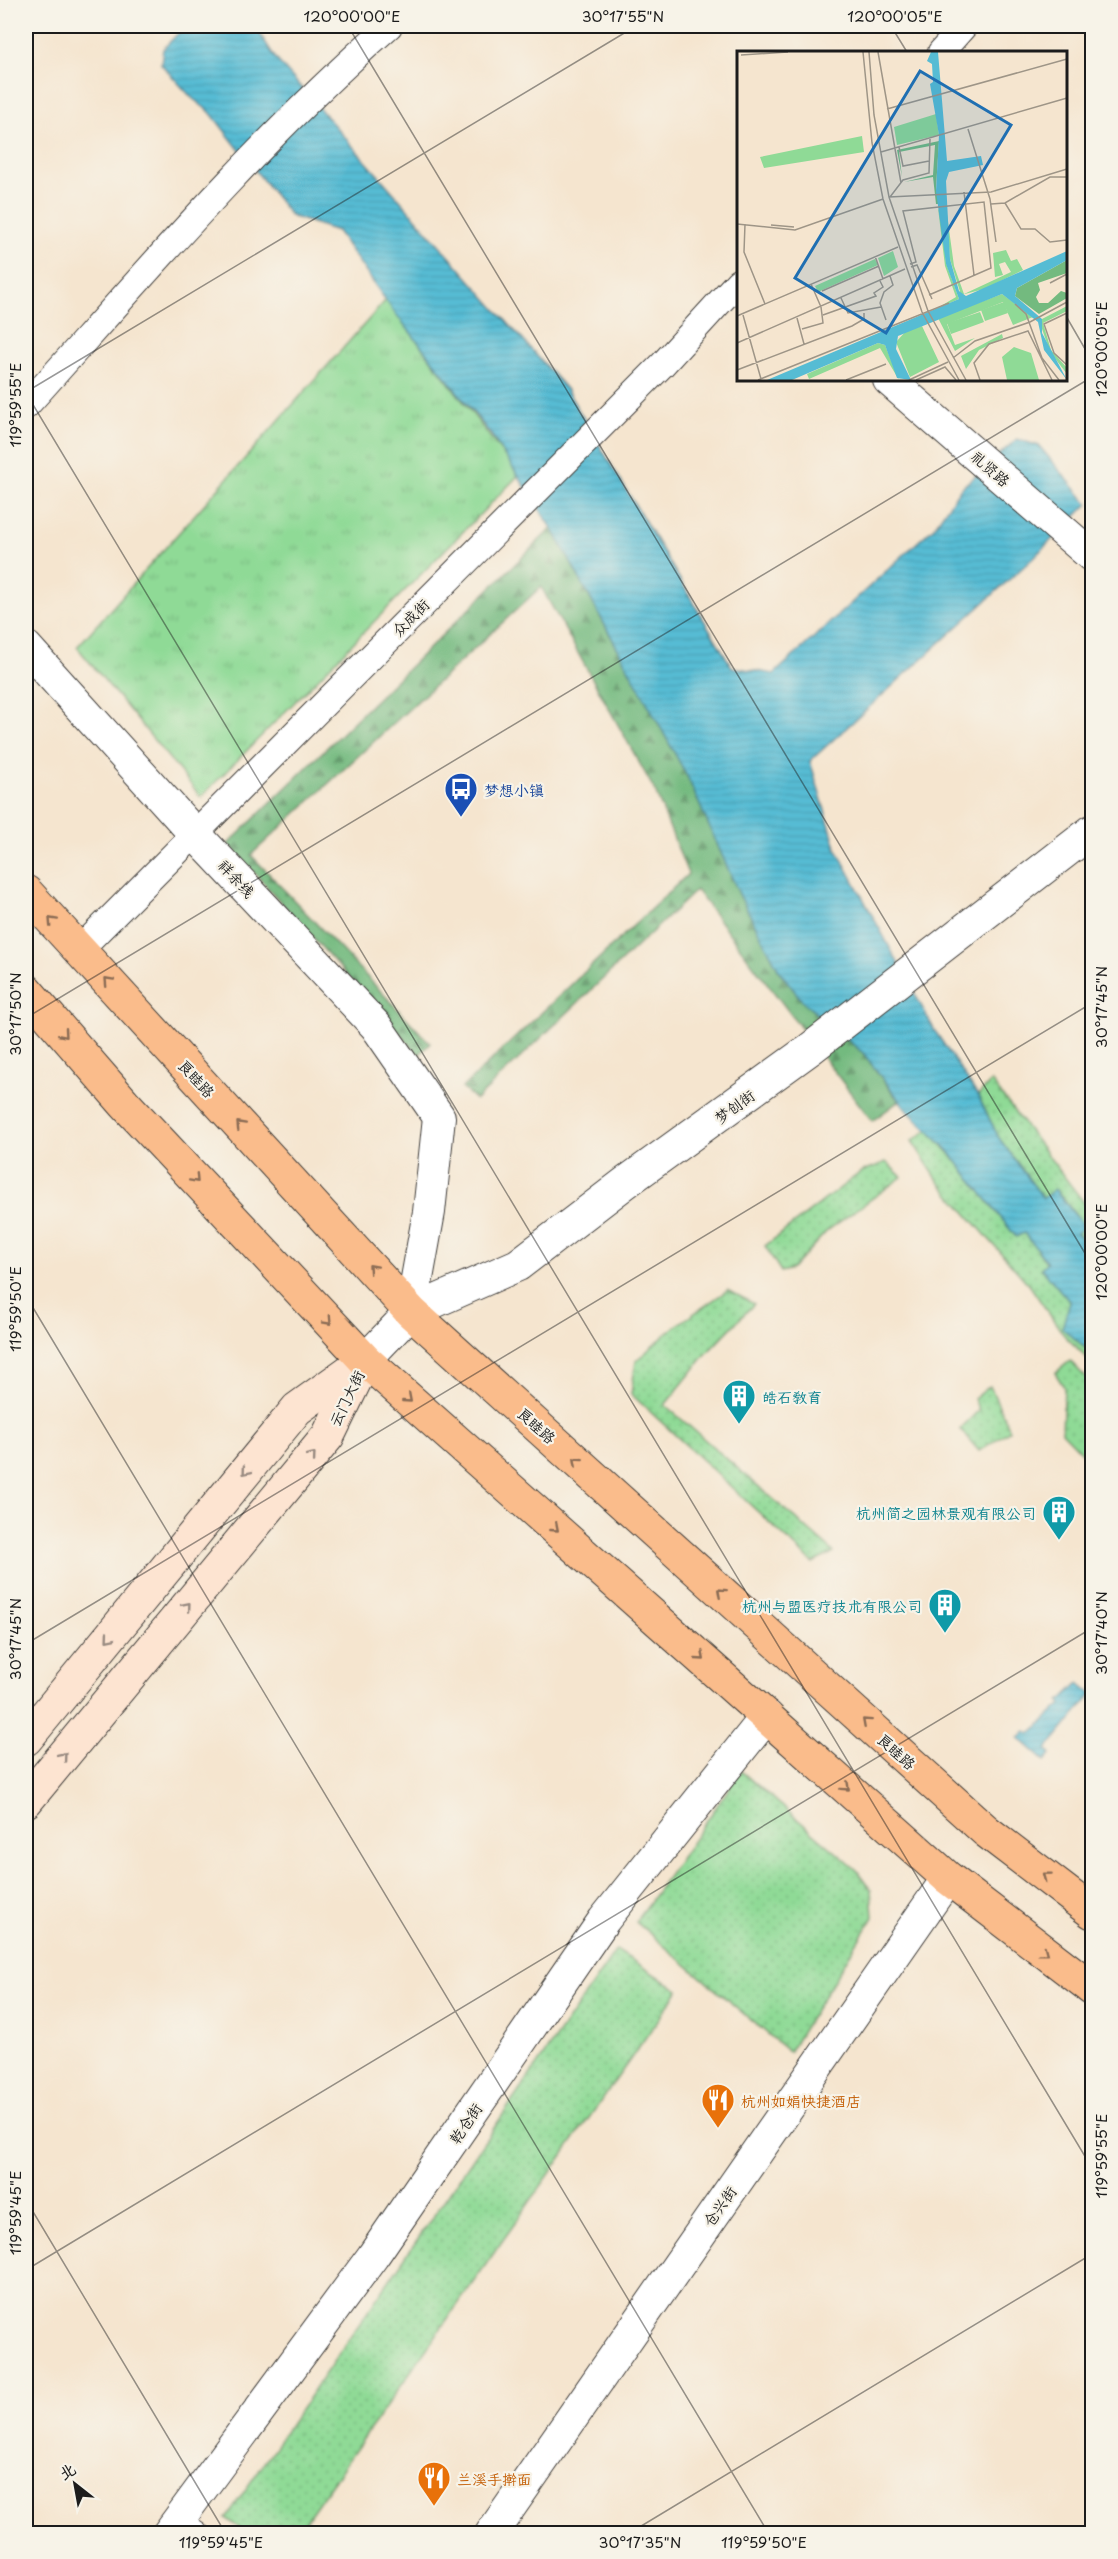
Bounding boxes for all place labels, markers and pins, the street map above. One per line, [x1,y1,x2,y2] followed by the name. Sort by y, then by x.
[443,771,479,818] bus stop icon: 梦想小镇
[484,778,544,801] place label: 梦想小镇
[721,1378,757,1425] building icon: 皓石教育
[762,1385,822,1408] place label: 皓石教育
[1041,1494,1077,1541] building icon: 杭州简之园林景观有限公司
[856,1501,1036,1524] place label: 杭州简之园林景观有限公司
[927,1587,963,1634] building icon: 杭州与盟医疗技术有限公司
[742,1594,922,1617] place label: 杭州与盟医疗技术有限公司
[700,2082,736,2129] restaurant icon: 杭州如娟快捷酒店
[741,2089,861,2112] place label: 杭州如娟快捷酒店
[416,2460,452,2507] restaurant icon: 兰溪手擀面
[457,2467,532,2490] place label: 兰溪手擀面

